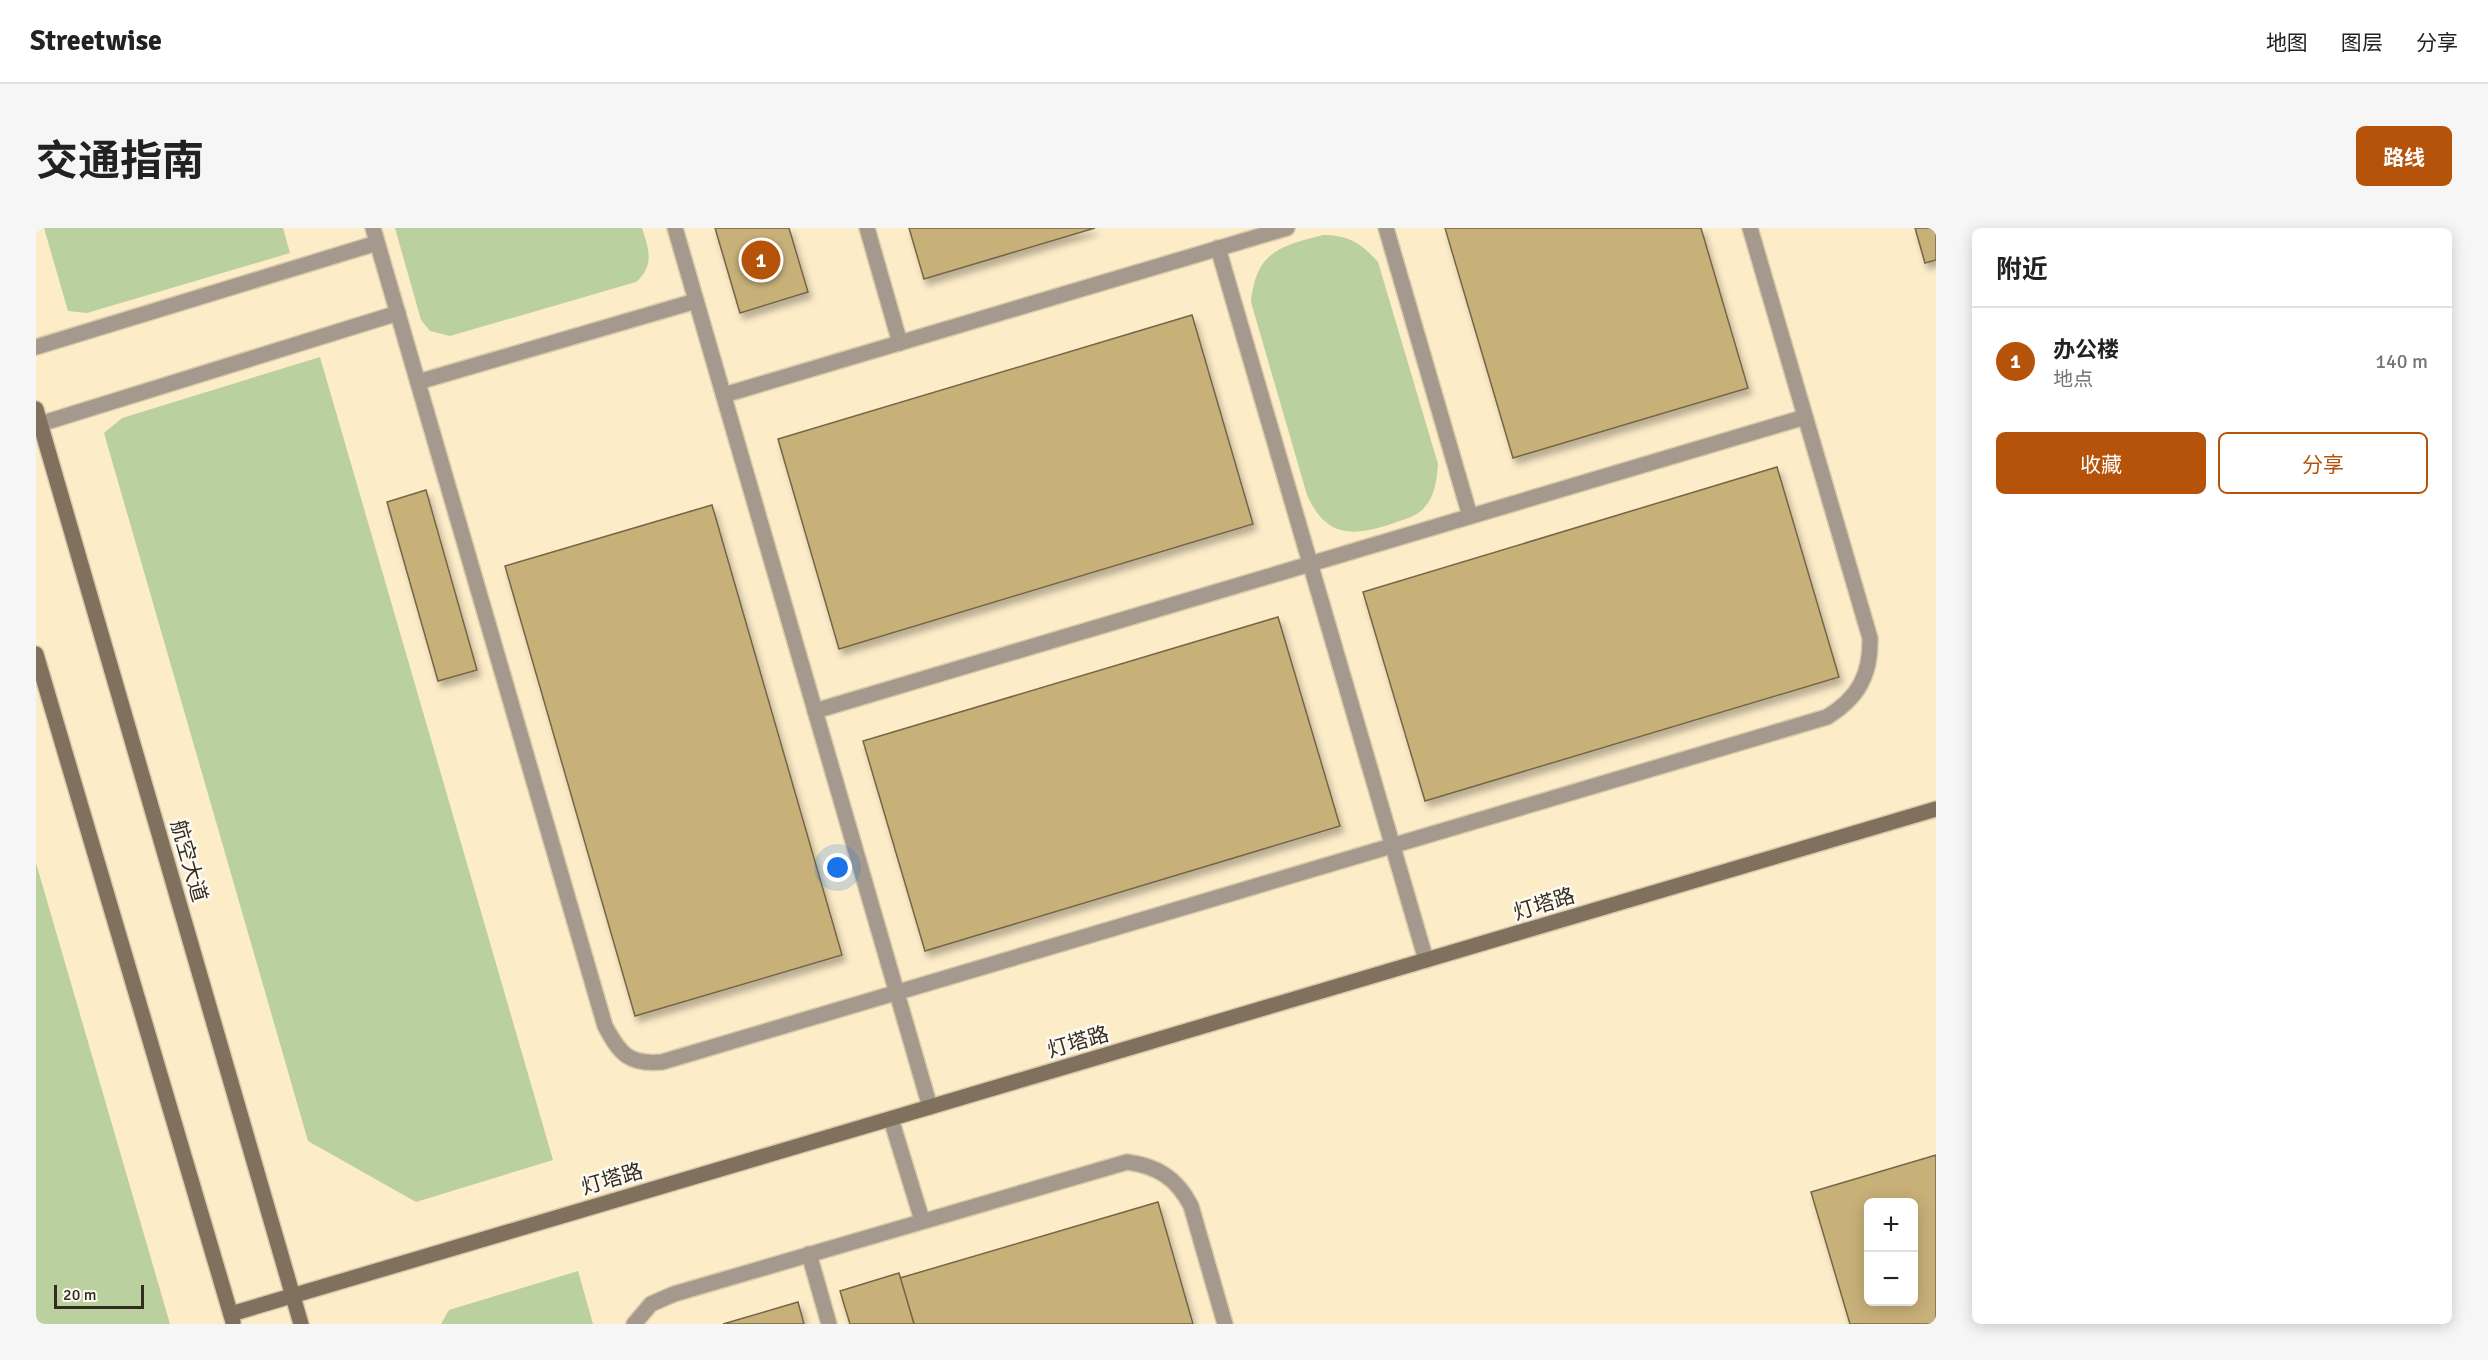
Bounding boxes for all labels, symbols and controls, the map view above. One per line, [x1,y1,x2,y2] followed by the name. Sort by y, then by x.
[30,24,162,58] text: Streetwise
[2266,30,2308,56] text: 地图
[2341,30,2383,56] text: 图层
[2416,30,2458,56] text: 分享
[2356,126,2452,186] button: 路线
[36,136,204,187] text: 交通指南
[742,237,780,282] pin: 1
[1996,254,2048,286] text: 附近
[2053,336,2119,363] text: 办公楼
[2010,349,2021,374] text: 1
[2375,349,2428,374] text: 140 m
[2053,367,2093,392] text: 地点
[1996,432,2206,494] button: 收藏
[2218,432,2428,494] button: 分享
[165,817,213,905] street label: 航空大道
[823,853,852,882] your location
[1510,882,1578,926] street label: 灯塔路
[1044,1021,1112,1063] street label: 灯塔路
[578,1158,646,1200] street label: 灯塔路
[1864,1198,1918,1306] map controls
[1864,1198,1918,1252] button: +
[1864,1252,1918,1306] button: −
[54,1282,144,1310] scale bar
[63,1285,97,1305] text: 20 m

